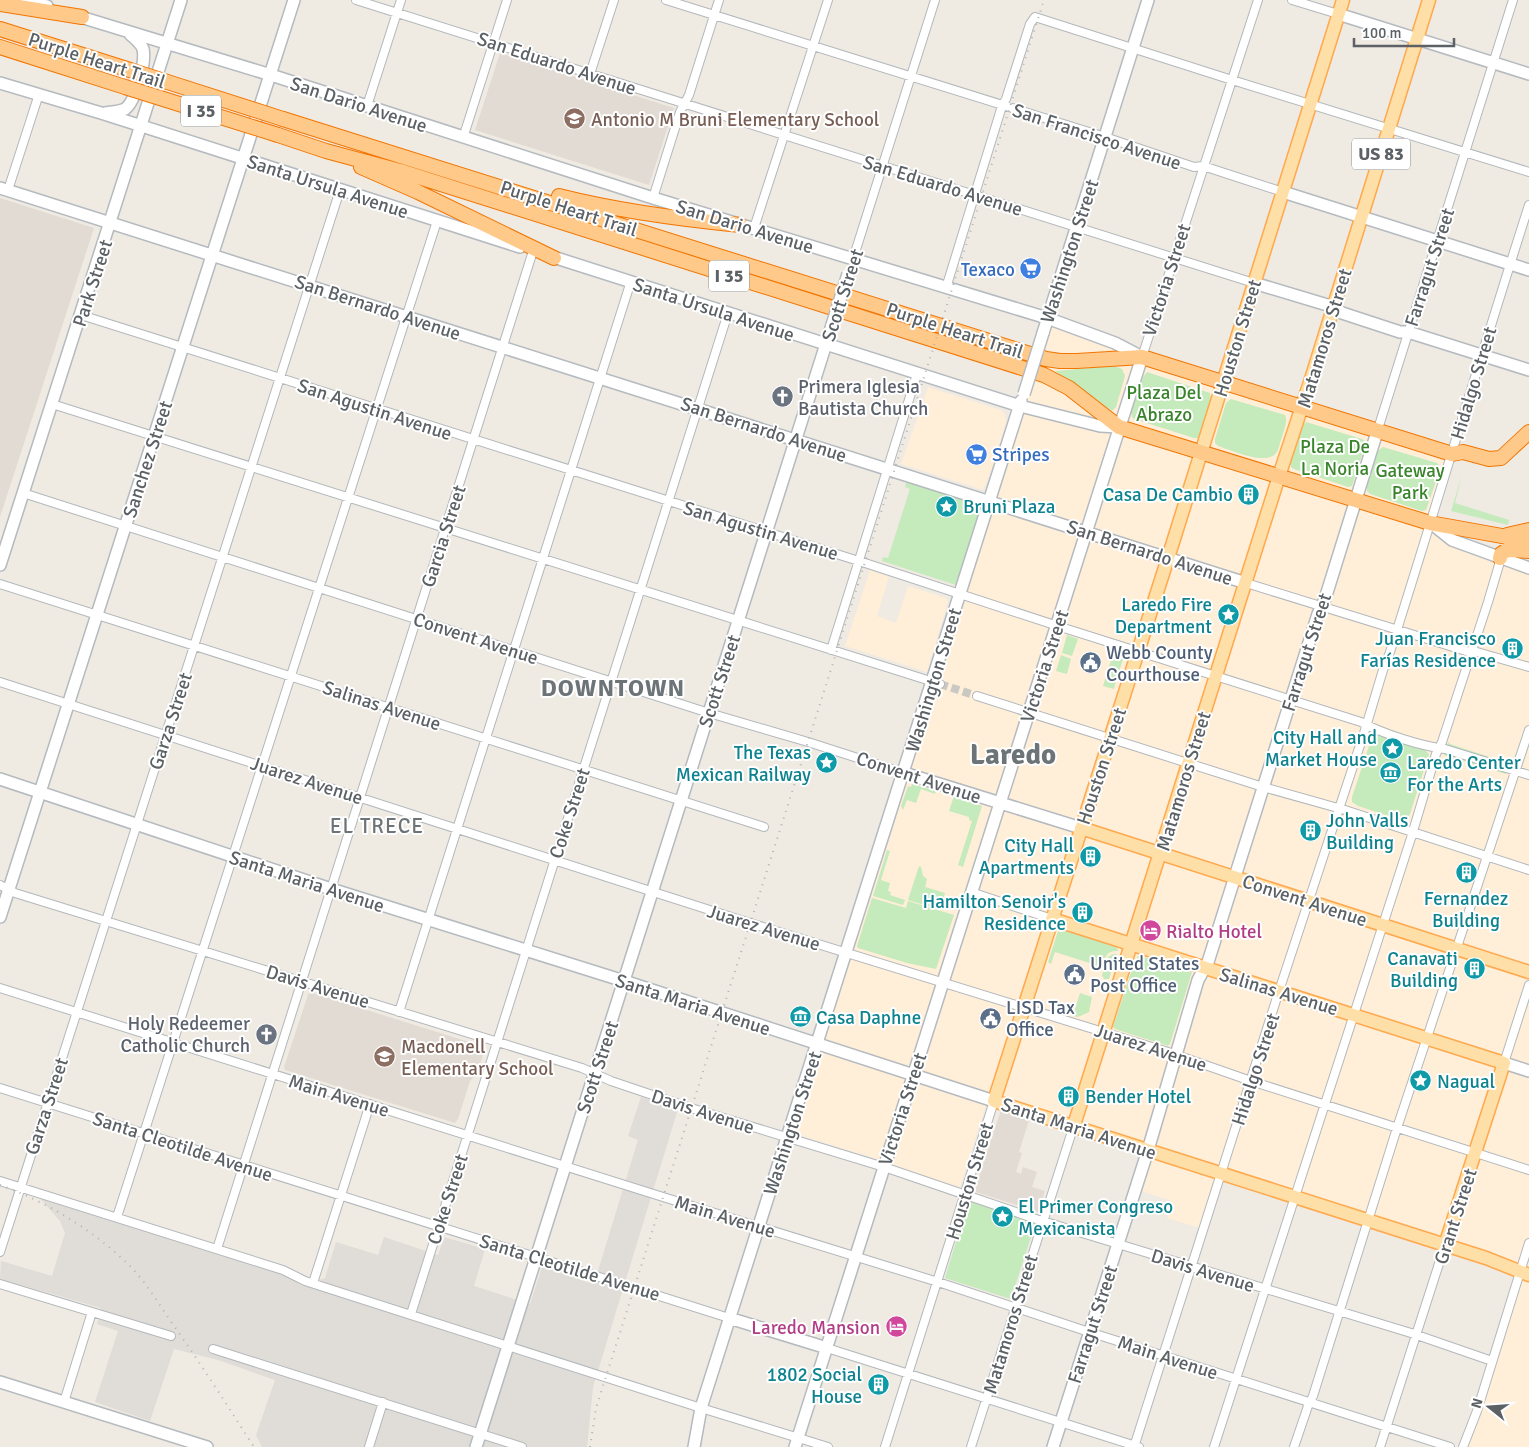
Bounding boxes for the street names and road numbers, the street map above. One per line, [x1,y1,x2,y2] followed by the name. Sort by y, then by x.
[25,27,168,94] street label: Purple Heart Trail
[474,27,639,101] street label: San Eduardo Avenue
[287,72,430,138] street label: San Dario Avenue
[181,95,221,126] road number: I 35
[1009,98,1184,176] street label: San Francisco Avenue
[1352,138,1410,170] road number: US 83
[244,150,411,224] street label: Santa Ursula Avenue
[860,150,1025,222] street label: San Eduardo Avenue
[497,175,640,242] street label: Purple Heart Trail
[1035,176,1105,326] street label: Washington Street
[673,195,816,259] street label: San Dario Avenue
[1400,205,1460,330] street label: Farragut Street
[1137,221,1197,340] street label: Victoria Street
[68,236,118,330] street label: Park Street
[817,246,869,345] street label: Scott Street
[709,260,749,292] road number: I 35
[1292,265,1358,411] street label: Matamoros Street
[292,270,464,346] street label: San Bernardo Avenue
[630,273,797,347] street label: Santa Ursula Avenue
[1209,276,1267,400] street label: Houston Street
[883,297,1026,364] street label: Purple Heart Trail
[1445,324,1503,443] street label: Hidalgo Street
[294,374,455,446] street label: San Agustin Avenue
[678,392,850,468] street label: San Bernardo Avenue
[118,397,178,521] street label: Sanchez Street
[416,482,472,590] street label: Garcia Street
[680,496,841,566] street label: San Agustin Avenue
[1064,515,1236,591] street label: San Bernardo Avenue
[1277,590,1337,715] street label: Farragut Street
[901,605,967,755] street label: Washington Street
[410,607,541,670] street label: Convent Avenue
[1015,607,1075,726] street label: Victoria Street
[694,632,746,731] street label: Scott Street
[144,669,198,773] street label: Garza Street
[320,676,444,736] street label: Salinas Avenue
[1072,704,1132,828] street label: Houston Street
[1151,708,1217,854] street label: Matamoros Street
[853,746,984,809] street label: Convent Avenue
[247,751,366,810] street label: Juarez Avenue
[544,765,596,862] street label: Coke Street
[226,846,387,918] street label: Santa Maria Avenue
[1239,869,1370,932] street label: Convent Avenue
[704,899,823,957] street label: Juarez Avenue
[263,960,372,1014] street label: Davis Avenue
[1217,963,1341,1021] street label: Salinas Avenue
[612,969,773,1041] street label: Santa Maria Avenue
[1227,1010,1286,1129] street label: Hidalgo Street
[572,1018,624,1117] street label: Scott Street
[1091,1018,1210,1077] street label: Juarez Avenue
[758,1048,828,1198] street label: Washington Street
[873,1050,933,1169] street label: Victoria Street
[20,1054,74,1158] street label: Garza Street
[285,1069,392,1123] street label: Main Avenue
[648,1084,757,1140] street label: Davis Avenue
[998,1093,1159,1165] street label: Santa Maria Avenue
[90,1107,276,1187] street label: Santa Cleotilde Avenue
[941,1119,999,1243] street label: Houston Street
[422,1151,474,1248] street label: Coke Street
[1429,1165,1483,1267] street label: Grant Street
[671,1190,778,1244] street label: Main Avenue
[476,1229,663,1307] street label: Santa Cleotilde Avenue
[1148,1244,1257,1298] street label: Davis Avenue
[978,1251,1044,1397] street label: Matamoros Street
[1063,1262,1123,1387] street label: Farragut Street
[1114,1330,1221,1385] street label: Main Avenue

